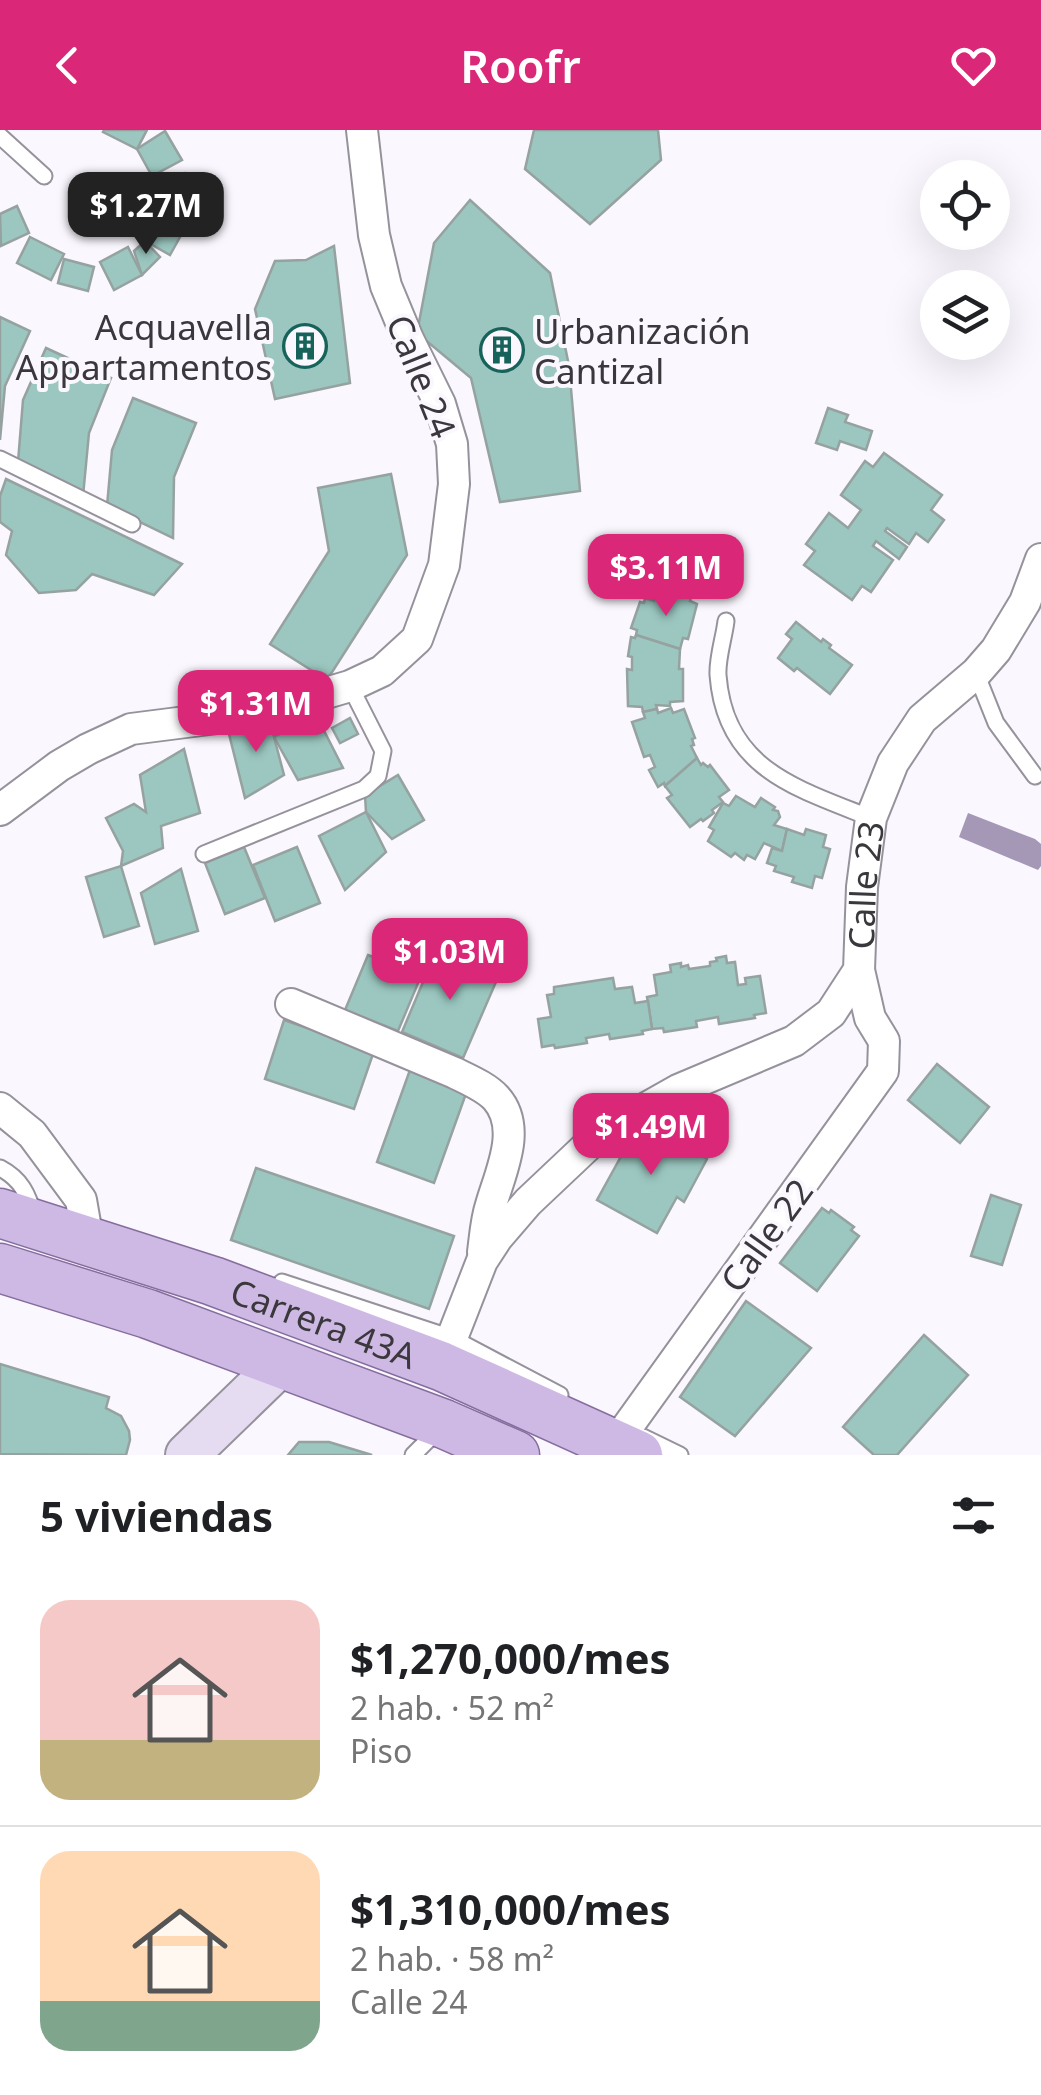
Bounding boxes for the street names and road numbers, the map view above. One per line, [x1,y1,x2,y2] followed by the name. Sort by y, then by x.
[376,308,468,444] street label: Calle 24
[836,818,894,950] street label: Calle 23
[709,1169,823,1301] street label: Calle 22
[225,1266,424,1379] street label: Carrera 43A

